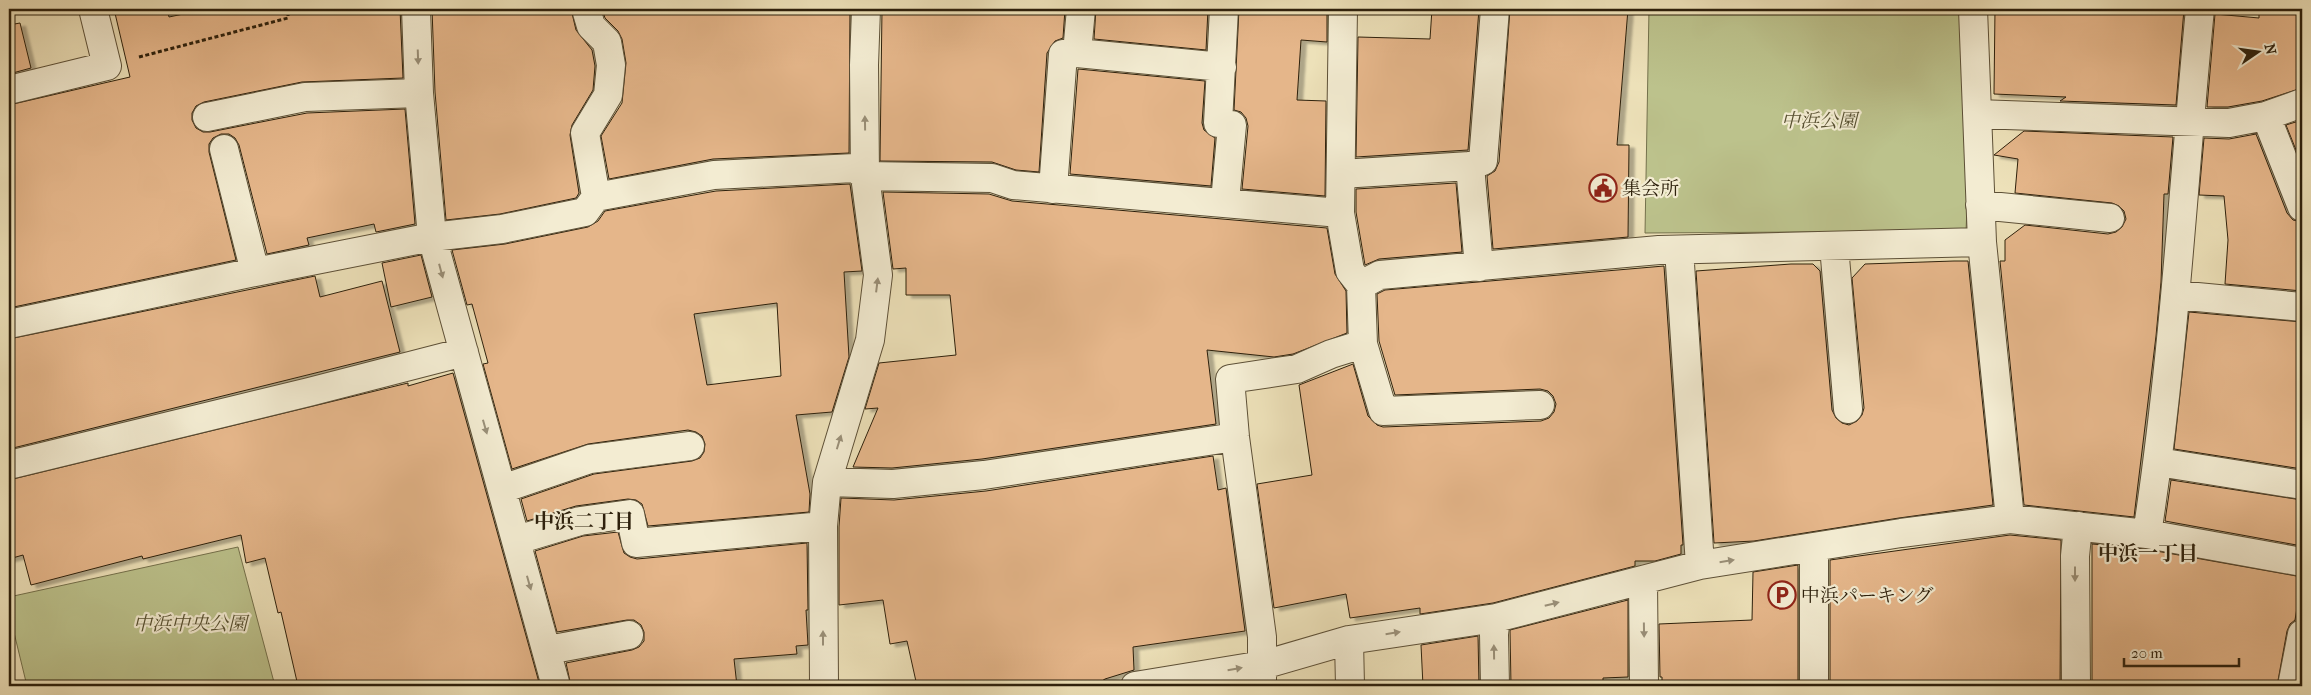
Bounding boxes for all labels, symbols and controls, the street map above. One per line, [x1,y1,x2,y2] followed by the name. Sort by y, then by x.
[2234,28,2284,78] north arrow
[2261,42,2280,57] text: N
[414,50,422,66] one-way arrow
[1781,110,1860,132] park label: 中浜公園
[861,115,869,131] one-way arrow
[1588,173,1618,203] public building icon: 集会所
[1622,178,1679,200] place label: 集会所
[438,263,446,278] one-way arrow
[873,276,881,292] one-way arrow
[481,420,489,435] one-way arrow
[835,434,843,449] one-way arrow
[534,510,634,533] district label: 中浜二丁目
[2098,542,2198,565] district label: 中浜一丁目
[1719,557,1735,565] one-way arrow
[2071,567,2079,583] one-way arrow
[525,576,533,591] one-way arrow
[1767,580,1797,610] parking icon: 中浜パーキング
[1801,585,1933,607] place label: 中浜パーキング
[1545,600,1560,608] one-way arrow
[133,613,250,635] park label: 中浜中央公園
[1640,622,1648,638] one-way arrow
[819,629,827,645] one-way arrow
[1385,629,1401,637] one-way arrow
[2124,635,2238,667] scale bar
[1490,644,1498,660] one-way arrow
[2131,644,2163,662] text: 20 m
[1227,665,1243,673] one-way arrow

